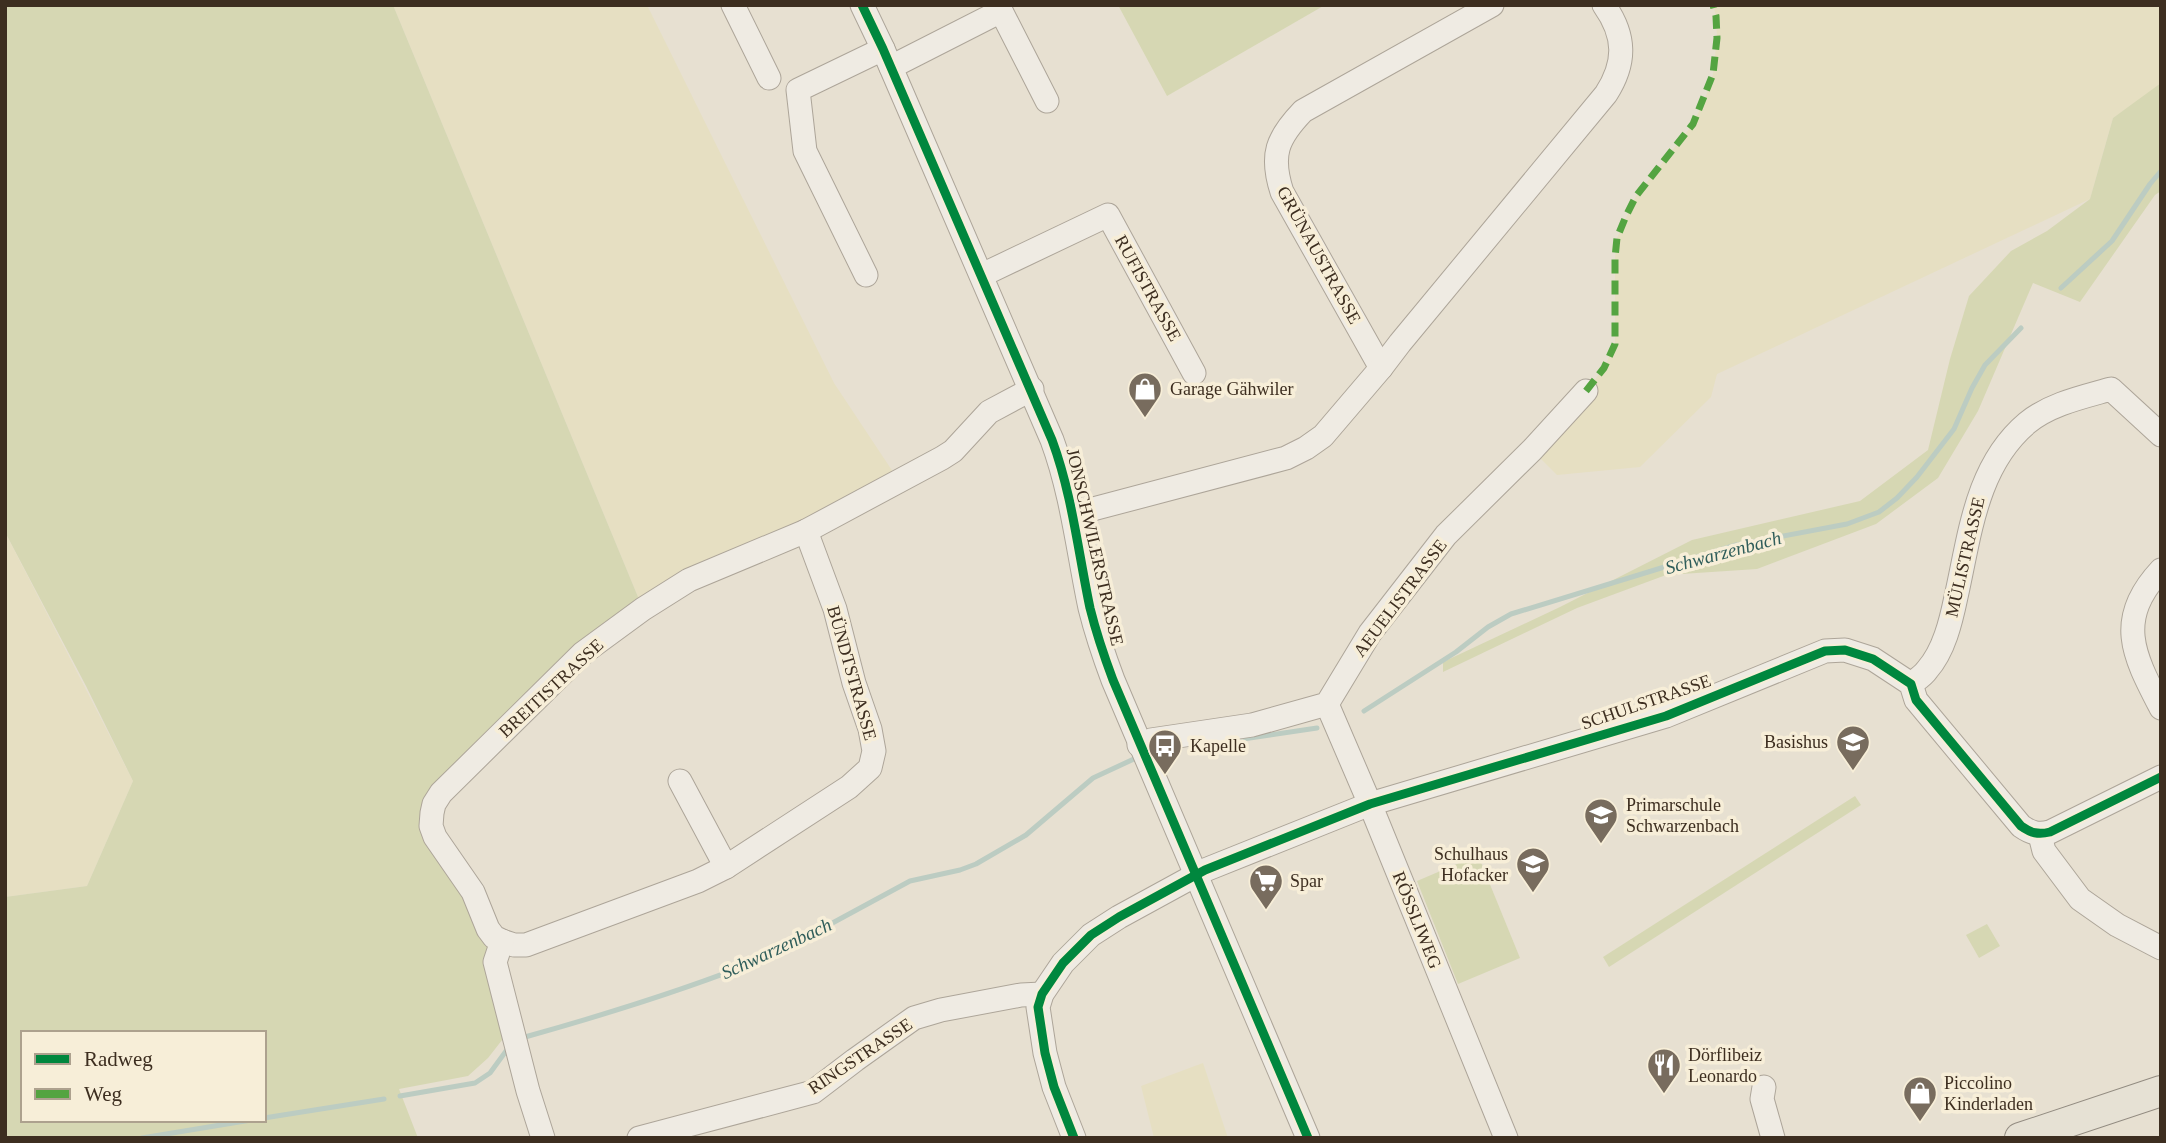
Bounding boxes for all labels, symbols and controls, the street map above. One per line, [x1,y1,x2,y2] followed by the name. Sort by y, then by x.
[1273,183,1365,327] street label: GRÜNAUSTRASSE
[1111,232,1185,344] street label: RUFISTRASSE
[1126,370,1164,419] shop icon: Garage Gähwiler
[1170,379,1293,399] place label: Garage Gähwiler
[1063,446,1127,648] street label: JONSCHWILERSTRASSE
[1941,495,1989,619] street label: MÜLISTRASSE
[1663,527,1783,578] water label: Schwarzenbach
[1349,535,1451,661] street label: AEUELISTRASSE
[823,603,881,743] street label: BÜNDTSTRASSE
[495,635,607,741] street label: BREITISTRASSE
[1578,670,1714,734] street label: SCHULSTRASSE
[1834,723,1872,772] school or university icon: Basishus
[1146,727,1184,776] bus stop icon: Kapelle
[1764,732,1828,752] place label: Basishus
[1190,736,1246,756] place label: Kapelle
[1626,795,1739,836] place label: Primarschule Schwarzenbach
[1582,796,1620,845] school or university icon: Primarschule Schwarzenbach
[1434,844,1508,885] place label: Schulhaus Hofacker
[1514,845,1552,894] school or university icon: Schulhaus Hofacker
[1247,862,1285,911] supermarket icon: Spar
[1388,869,1446,971] street label: RÖSSLIWEG
[1290,871,1323,891] place label: Spar
[718,914,835,983] water label: Schwarzenbach
[804,1014,916,1098] street label: RINGSTRASSE
[21,1031,266,1122] legend
[1688,1045,1762,1086] place label: Dörflibeiz Leonardo
[1645,1046,1683,1095] restaurant icon: Dörflibeiz Leonardo
[84,1047,153,1071] text: Radweg
[1944,1073,2033,1114] place label: Piccolino Kinderladen
[1901,1074,1939,1123] shop icon: Piccolino Kinderladen
[84,1082,122,1106] text: Weg

